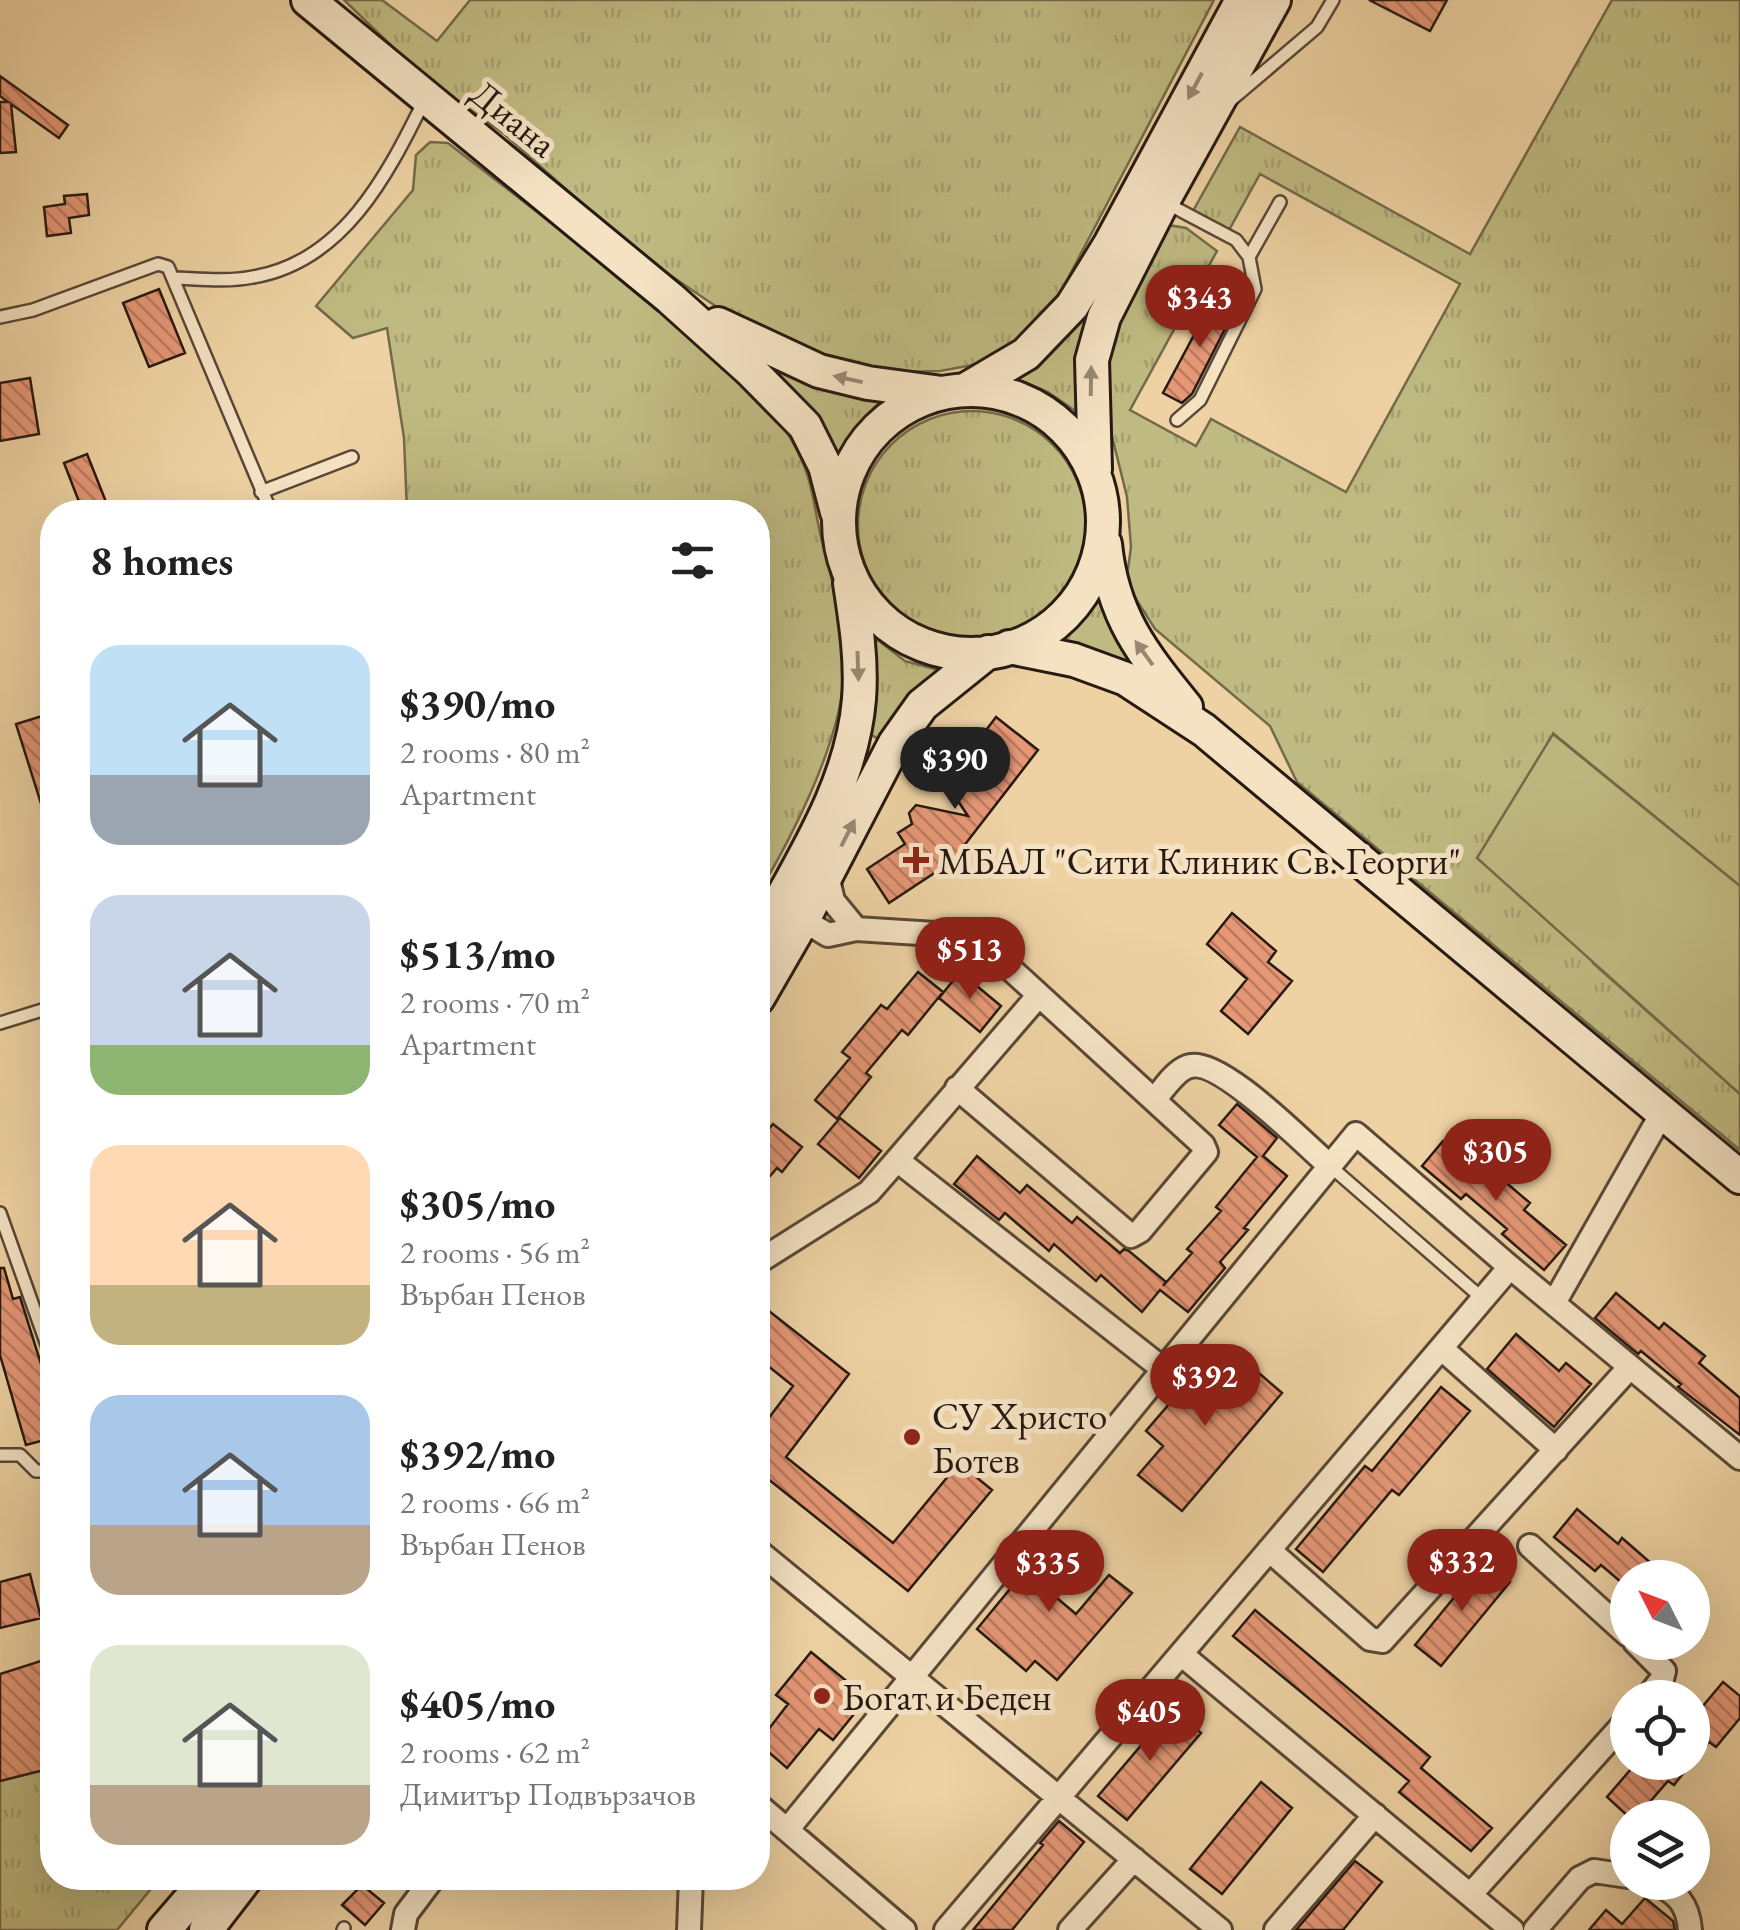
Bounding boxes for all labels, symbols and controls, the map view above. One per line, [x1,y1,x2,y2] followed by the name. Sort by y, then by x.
[461,68,568,168] street label: Диана
[1187,71,1204,100] one-way arrow
[1141,265,1259,350] pin: $343
[1167,276,1233,318] text: $343
[1083,365,1099,397] one-way arrow
[832,370,863,386] one-way arrow
[90,533,233,588] text: 8 homes
[665,533,720,588] icon: filters
[1135,640,1154,666] one-way arrow
[851,650,867,682] one-way arrow
[400,676,556,731] text: $390/mo
[170,685,290,805] icon: home
[896,727,1014,812] pin: $390
[400,731,590,773] text: 2 rooms · 80 m²
[922,738,988,780] text: $390
[400,773,536,815] text: Apartment
[839,819,856,848] one-way arrow
[938,836,1461,885] place label: МБАЛ "Сити Клиник Св. Георги"
[903,847,929,873] marker: МБАЛ "Сити Клиник Св. Георги"
[911,917,1029,1002] pin: $513
[400,926,556,981] text: $513/mo
[937,928,1003,970] text: $513
[170,935,290,1055] icon: home
[400,981,590,1023] text: 2 rooms · 70 m²
[400,1023,536,1065] text: Apartment
[1437,1119,1555,1204] pin: $305
[1463,1130,1529,1172] text: $305
[400,1176,556,1231] text: $305/mo
[170,1185,290,1305] icon: home
[400,1231,590,1273] text: 2 rooms · 56 m²
[400,1273,586,1315] text: Върбан Пенов
[1146,1344,1264,1429] pin: $392
[1172,1355,1238,1397] text: $392
[932,1391,1107,1484] place label: СУ Христо Ботев
[400,1426,556,1481] text: $392/mo
[901,1426,923,1448] marker: СУ Христо Ботев
[170,1435,290,1555] icon: home
[400,1481,590,1523] text: 2 rooms · 66 m²
[400,1523,586,1565] text: Върбан Пенов
[1403,1529,1521,1614] pin: $332
[990,1530,1108,1615] pin: $335
[1429,1540,1495,1582] text: $332
[1016,1541,1082,1583] text: $335
[1610,1560,1710,1660] north arrow
[1610,1560,1710,1900] map controls
[842,1672,1052,1721] place label: Богат и Беден
[400,1676,556,1731] text: $405/mo
[1091,1679,1209,1764] pin: $405
[1610,1680,1710,1780] button: locate
[170,1685,290,1805] icon: home
[811,1685,833,1707] marker: Богат и Беден
[1117,1690,1183,1732] text: $405
[400,1731,590,1773] text: 2 rooms · 62 m²
[400,1773,696,1815] text: Димитър Подвързачов
[1610,1800,1710,1900] button: layers

